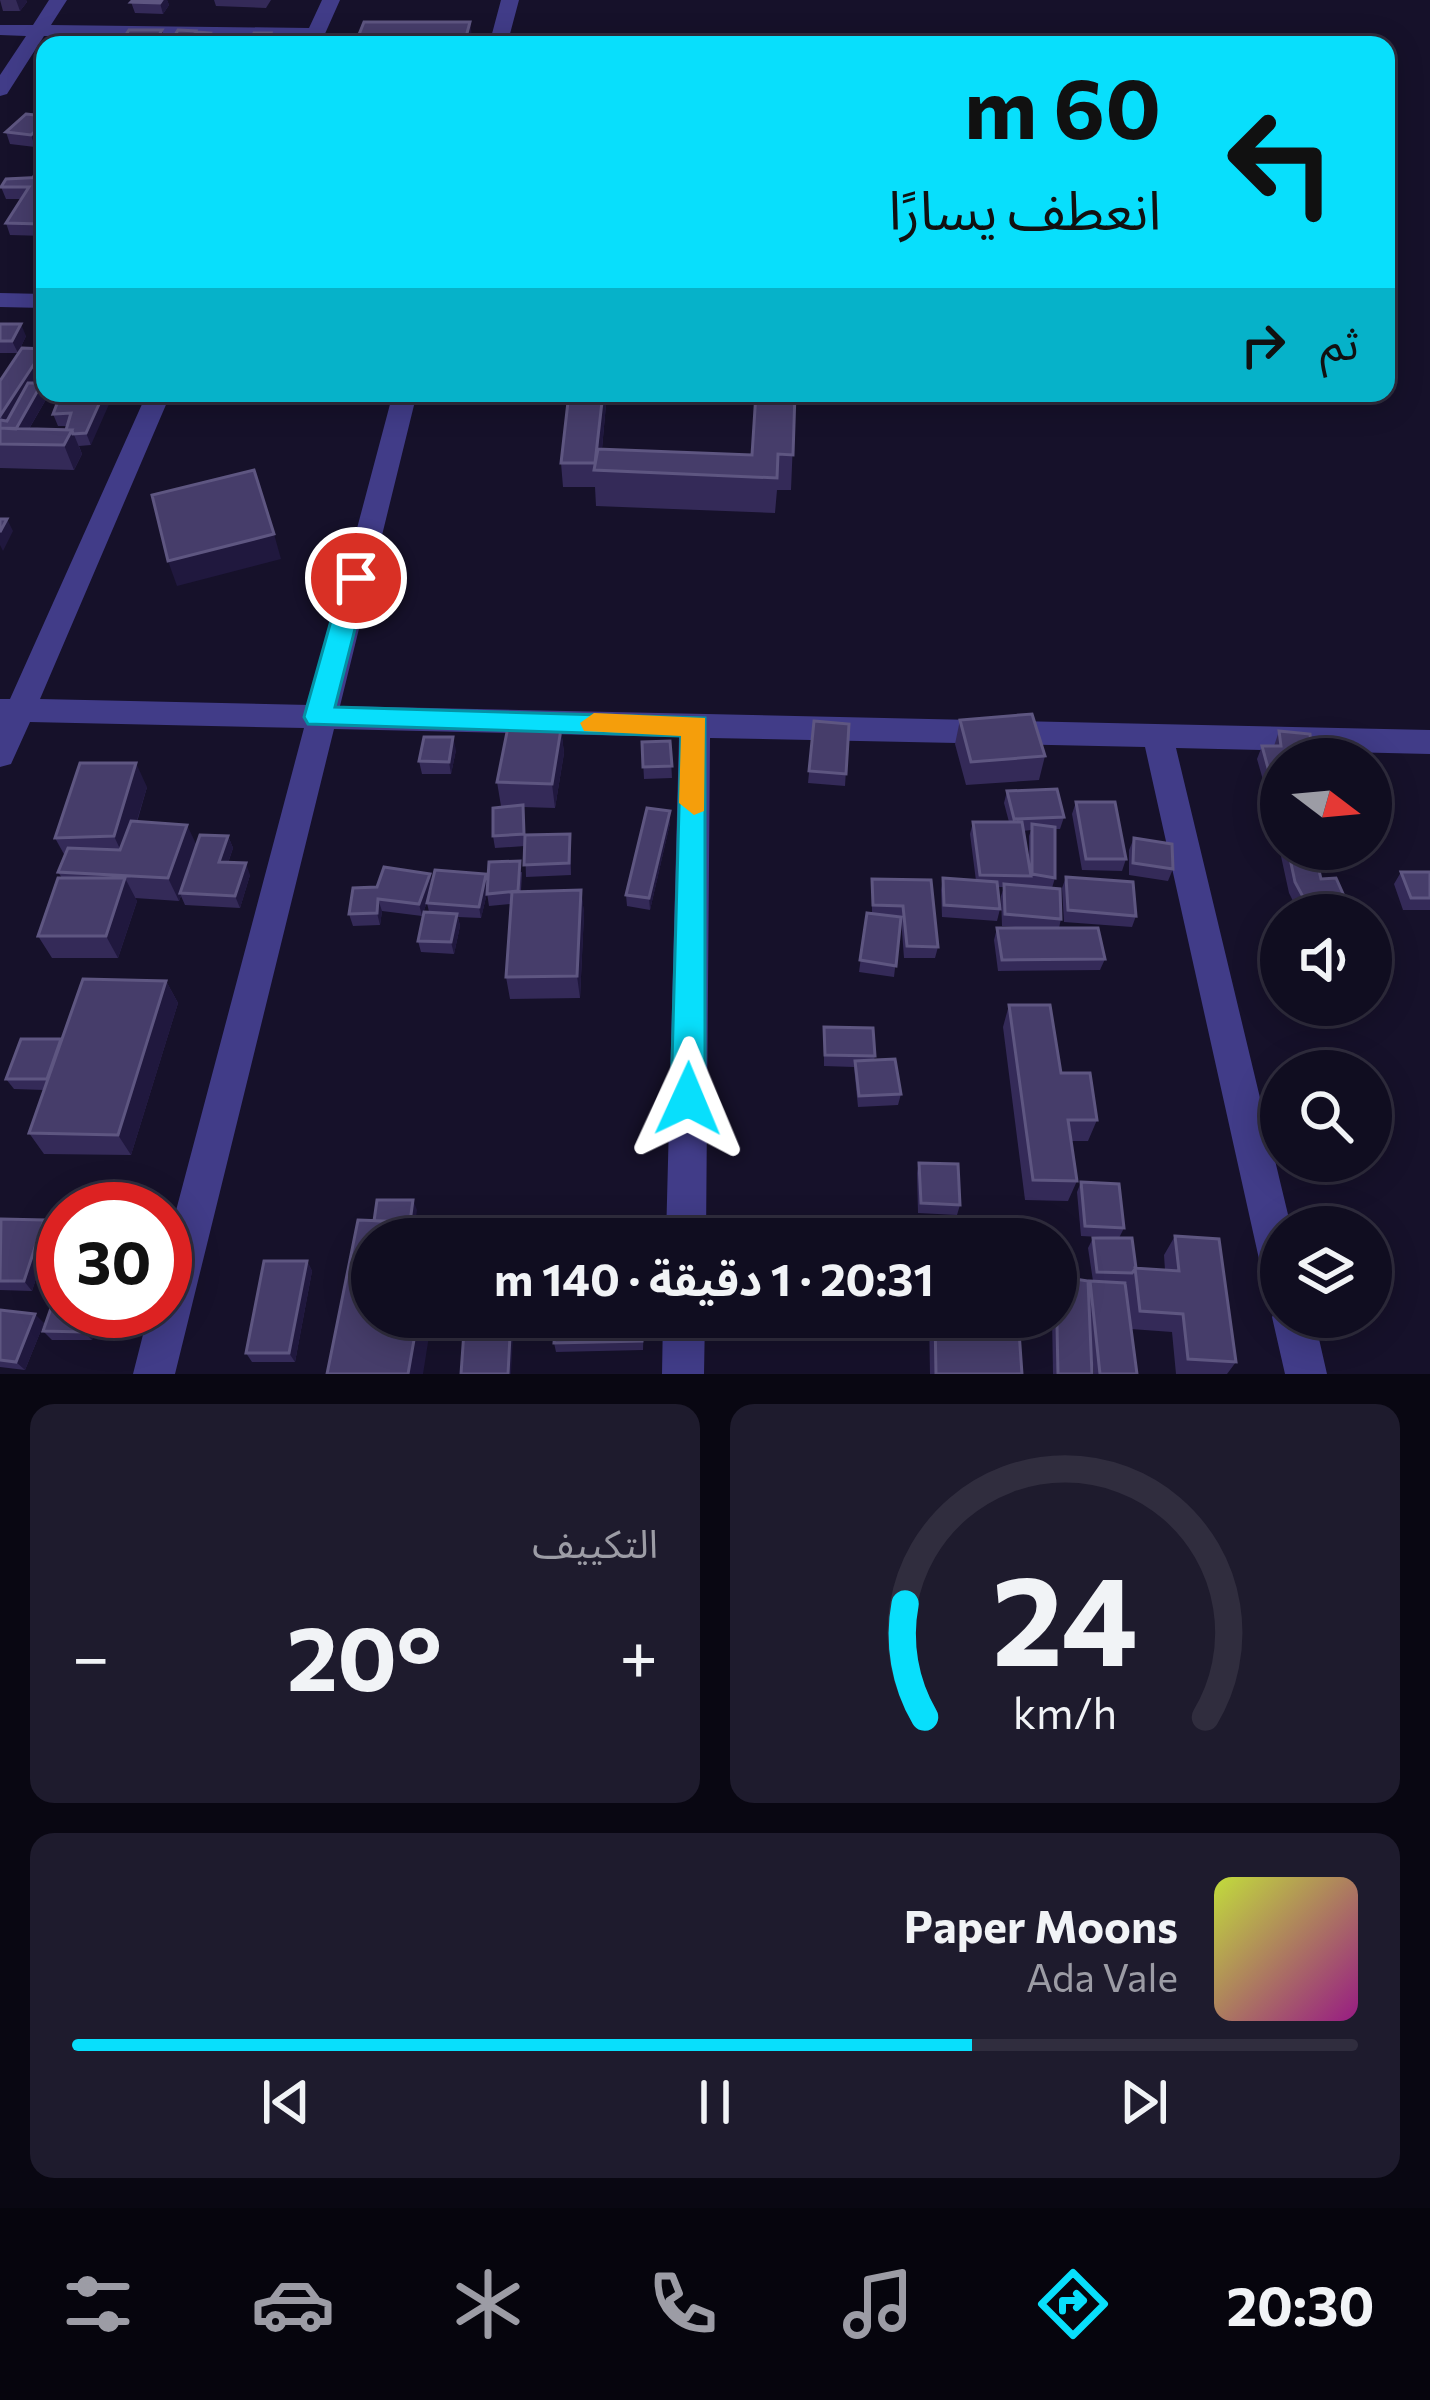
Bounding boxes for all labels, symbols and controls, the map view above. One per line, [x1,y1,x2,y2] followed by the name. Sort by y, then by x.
[964,54,1161,156] text: 60 m
[1203,84,1359,240] icon: left
[888,175,1161,241] text: انعطف يسارًا
[1230,312,1296,378] icon: right
[1320,314,1359,369] text: ثم
[305,527,407,629] pin
[323,545,389,611] icon: arrive
[1260,738,1392,870] north arrow
[1260,738,1392,1338] map controls
[1260,894,1392,1026] button: sound
[625,1036,751,1162] position arrow
[1260,1050,1392,1182] button: search
[36,1182,192,1338] speed limit sign: 30
[1260,1206,1392,1338] button: layers
[494,1250,934,1305] text: 20:31 · 1 دقيقة · 140 m
[532,1518,658,1566] text: التكييف
[992,1539,1138,1692] text: 24
[287,1599,442,1710] text: 20°
[72,1614,110,1695] text: −
[619,1614,658,1695] text: +
[1013,1684,1117,1737] text: km/h
[904,1897,1178,1952] text: Paper Moons
[1026,1952,1178,2000] text: Ada Vale
[253,2069,319,2135] icon: previous
[682,2069,748,2135] icon: pause
[1111,2069,1177,2135] icon: next
[56,2262,140,2346] icon: filters
[251,2262,335,2346] icon: car
[446,2262,530,2346] icon: climate
[641,2262,725,2346] icon: phone
[836,2262,920,2346] icon: music
[1031,2262,1115,2346] icon: directions
[1227,2271,1374,2337] text: 20:30

